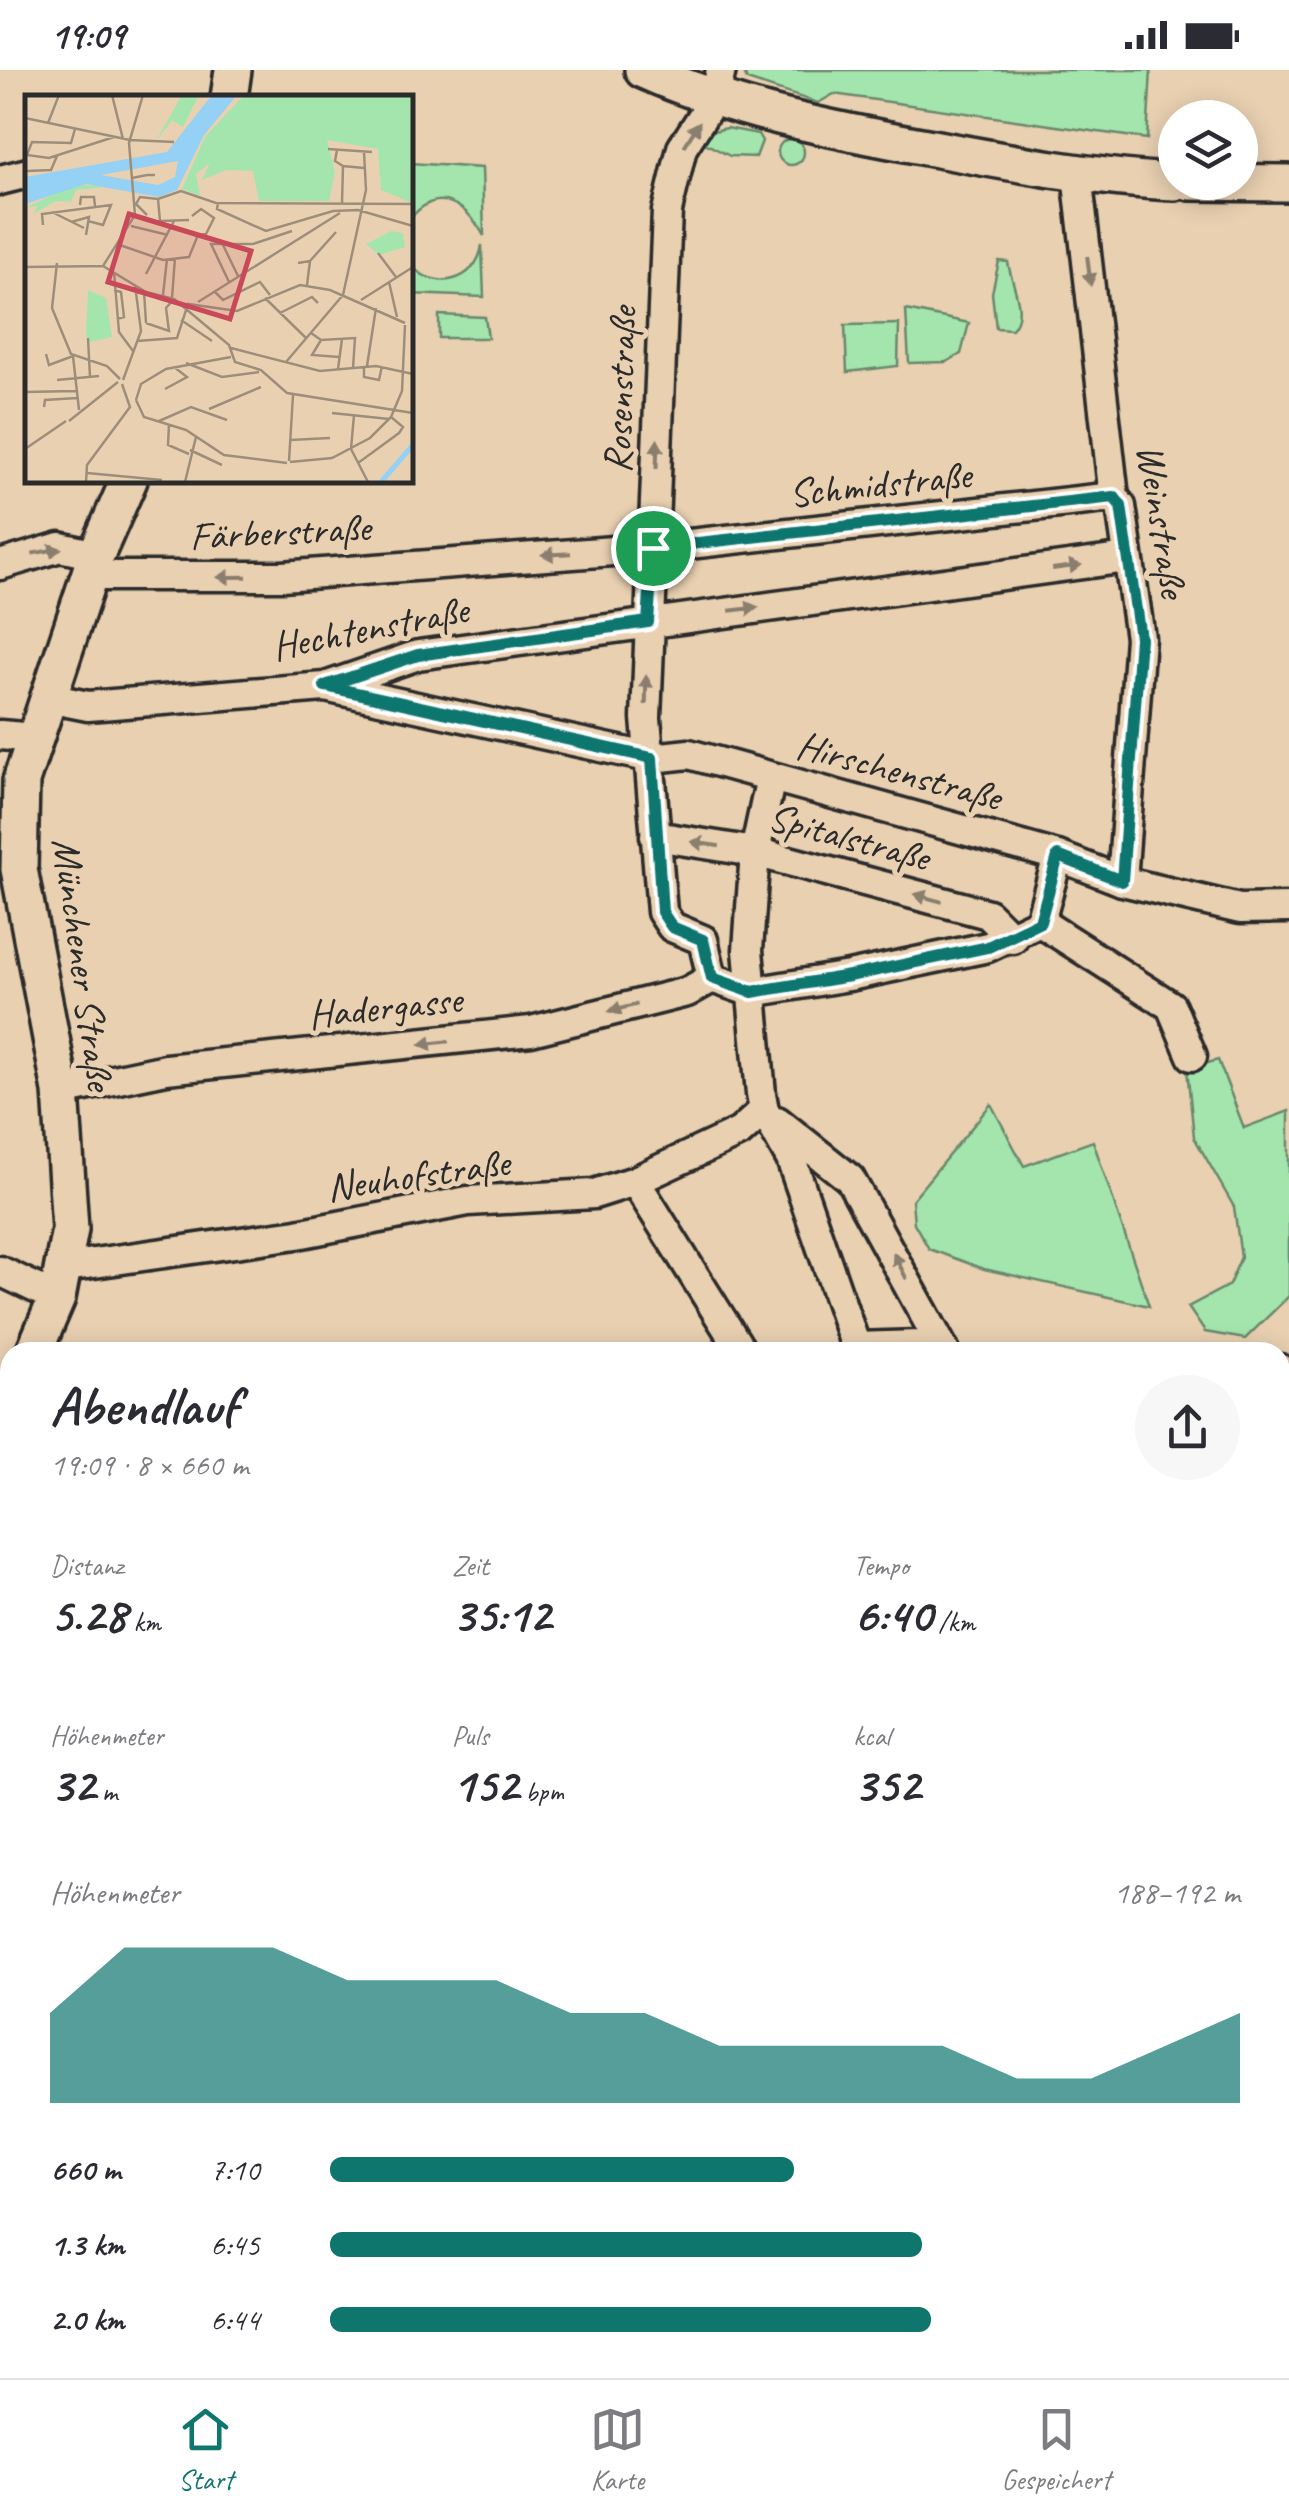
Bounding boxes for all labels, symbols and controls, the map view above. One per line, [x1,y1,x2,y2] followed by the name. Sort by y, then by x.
[50,12,125,59] text: 19:09
[25,95,412,482] inset map
[1158,100,1258,200] map controls
[1158,100,1258,200] button: layers
[682,121,700,148] one-way arrow
[1081,256,1097,287] one-way arrow
[592,303,648,474] street label: Rosenstraße
[650,438,666,470] one-way arrow
[1125,441,1199,604] street label: Weinstraße
[786,449,977,518] street label: Schmidstraße
[188,502,375,562] street label: Färberstraße
[611,506,696,591] pin
[626,521,681,576] icon: arrive
[32,543,63,558] one-way arrow
[539,546,571,562] one-way arrow
[1051,558,1083,574] one-way arrow
[215,569,247,585] one-way arrow
[268,584,475,672] street label: Hechtenstraße
[729,601,761,617] one-way arrow
[639,674,655,706] one-way arrow
[791,720,1010,823] street label: Hirschenstraße
[763,792,938,883] street label: Spitalstraße
[41,835,126,1096] street label: Münchener Straße
[689,836,720,851] one-way arrow
[912,890,943,906] one-way arrow
[306,974,467,1040] street label: Hadergasse
[607,1001,638,1016] one-way arrow
[417,1035,449,1051] one-way arrow
[323,1137,516,1213] street label: Neuhofstraße
[892,1251,909,1280] one-way arrow
[50,1371,237,1441] text: Abendlauf
[1135,1375,1240,1480] button: share
[50,1444,248,1485] text: 19:09 · 8 × 660 m
[50,1548,123,1583] text: Distanz
[452,1548,489,1583] text: Zeit
[853,1548,909,1583] text: Tempo
[50,1583,127,1646] text: 5.28
[452,1583,551,1646] text: 35:12
[853,1583,932,1646] text: 6:40
[127,1604,161,1639] text: km
[932,1604,975,1639] text: /km
[50,1718,164,1753] text: Höhenmeter
[452,1718,489,1753] text: Puls
[853,1718,890,1753] text: kcal
[50,1753,95,1816] text: 32
[452,1753,518,1816] text: 152
[853,1753,920,1816] text: 352
[95,1774,117,1809] text: m
[518,1774,564,1809] text: bpm
[50,1872,180,1913] text: Höhenmeter
[1114,1872,1240,1913] text: 188–192 m
[50,2149,121,2190] text: 660 m
[210,2149,260,2190] text: 7:10
[50,2224,124,2265] text: 1.3 km
[210,2224,260,2265] text: 6:45
[50,2299,124,2340] text: 2.0 km
[210,2299,260,2340] text: 6:44
[178,2402,233,2497] tab: Start
[590,2402,645,2497] tab: Karte
[1002,2402,1111,2497] tab: Gespeichert

